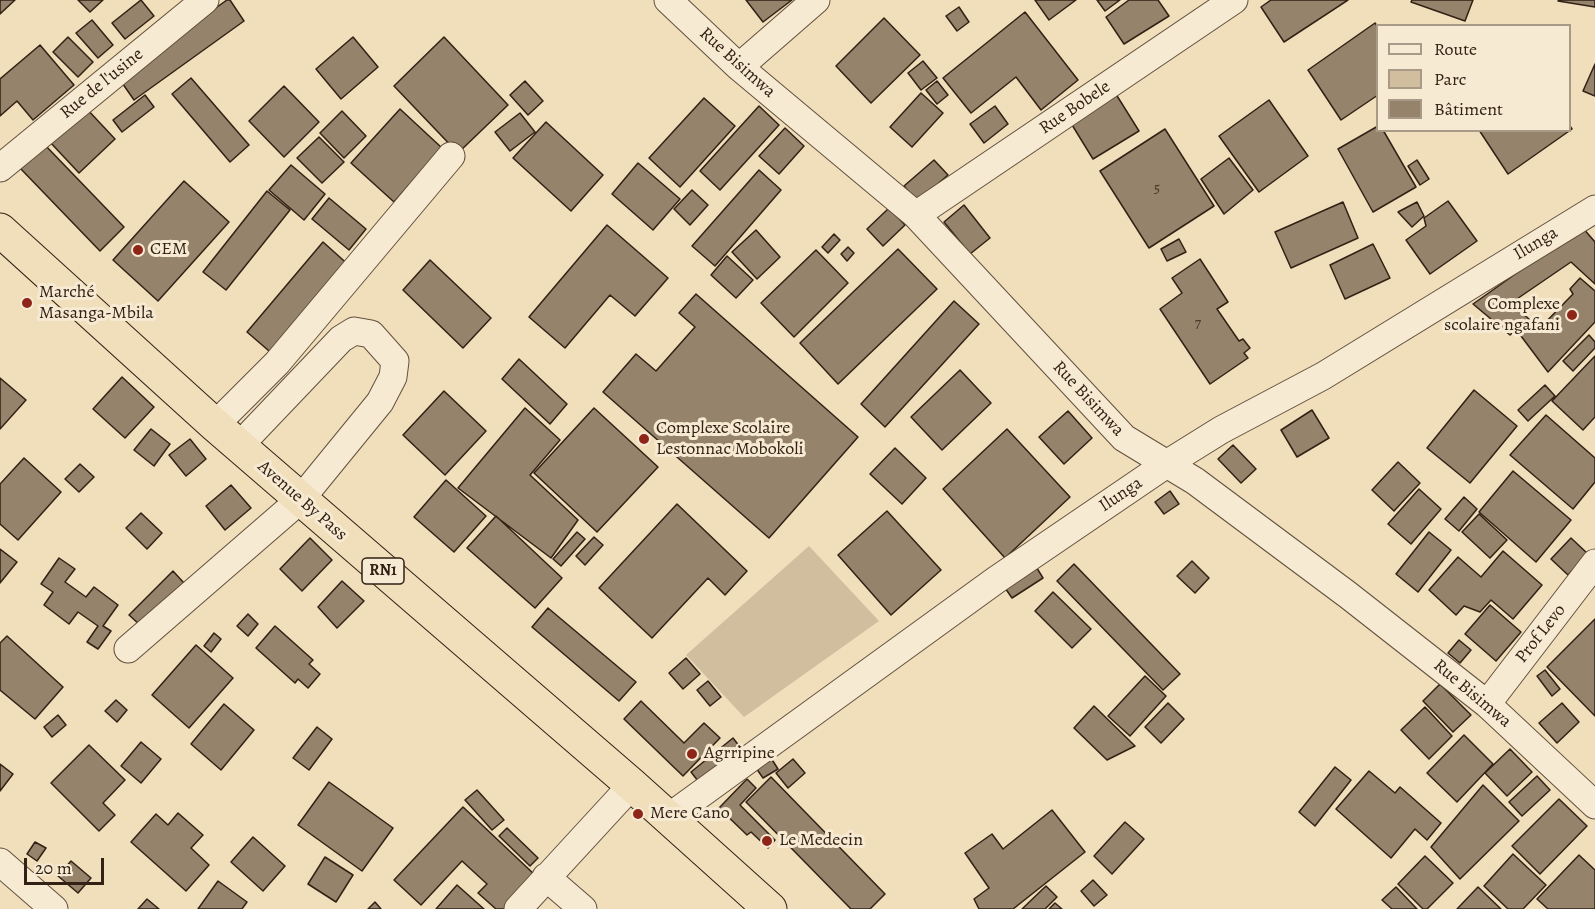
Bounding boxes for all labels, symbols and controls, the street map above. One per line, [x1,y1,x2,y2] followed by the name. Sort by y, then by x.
[694,23,780,103] street label: Rue Bisimwa
[1376,24,1571,132] legend
[1434,37,1477,61] text: Route
[56,44,148,124] street label: Rue de l'usine
[1434,67,1466,91] text: Parc
[1035,76,1115,140] street label: Rue Bobele
[1434,97,1503,121] text: Bâtiment
[1154,180,1160,198] house number: 5
[1510,222,1562,266] street label: Ilunga
[150,239,187,261] place label: CEM
[131,243,145,257] marker: CEM
[39,282,154,324] place label: Marché Masanga-Mbila
[1444,294,1560,336] place label: Complexe scolaire ngafani
[20,296,34,310] marker: Marché Masanga-Mbila
[1565,308,1579,322] marker: Complexe scolaire ngafani
[1195,315,1201,333] house number: 7
[1048,357,1128,441] street label: Rue Bisimwa
[656,418,804,460] place label: Complexe Scolaire Lestonnac Mobokoli
[637,432,651,446] marker: Complexe Scolaire Lestonnac Mobokoli
[253,456,351,546] street label: Avenue By Pass
[1095,473,1147,517] street label: Ilunga
[362,558,404,584] road number: RN1
[1511,600,1571,668] street label: Prof Levo
[1429,655,1515,733] street label: Rue Bisimwa
[704,743,775,765] place label: Agrripine
[685,747,699,761] marker: Agrripine
[650,803,730,825] place label: Mere Cano
[631,807,645,821] marker: Mere Cano
[779,830,863,852] place label: Le Medecin
[760,834,774,848] marker: Le Medecin
[27,846,106,884] scale bar
[35,856,72,880] text: 20 m

